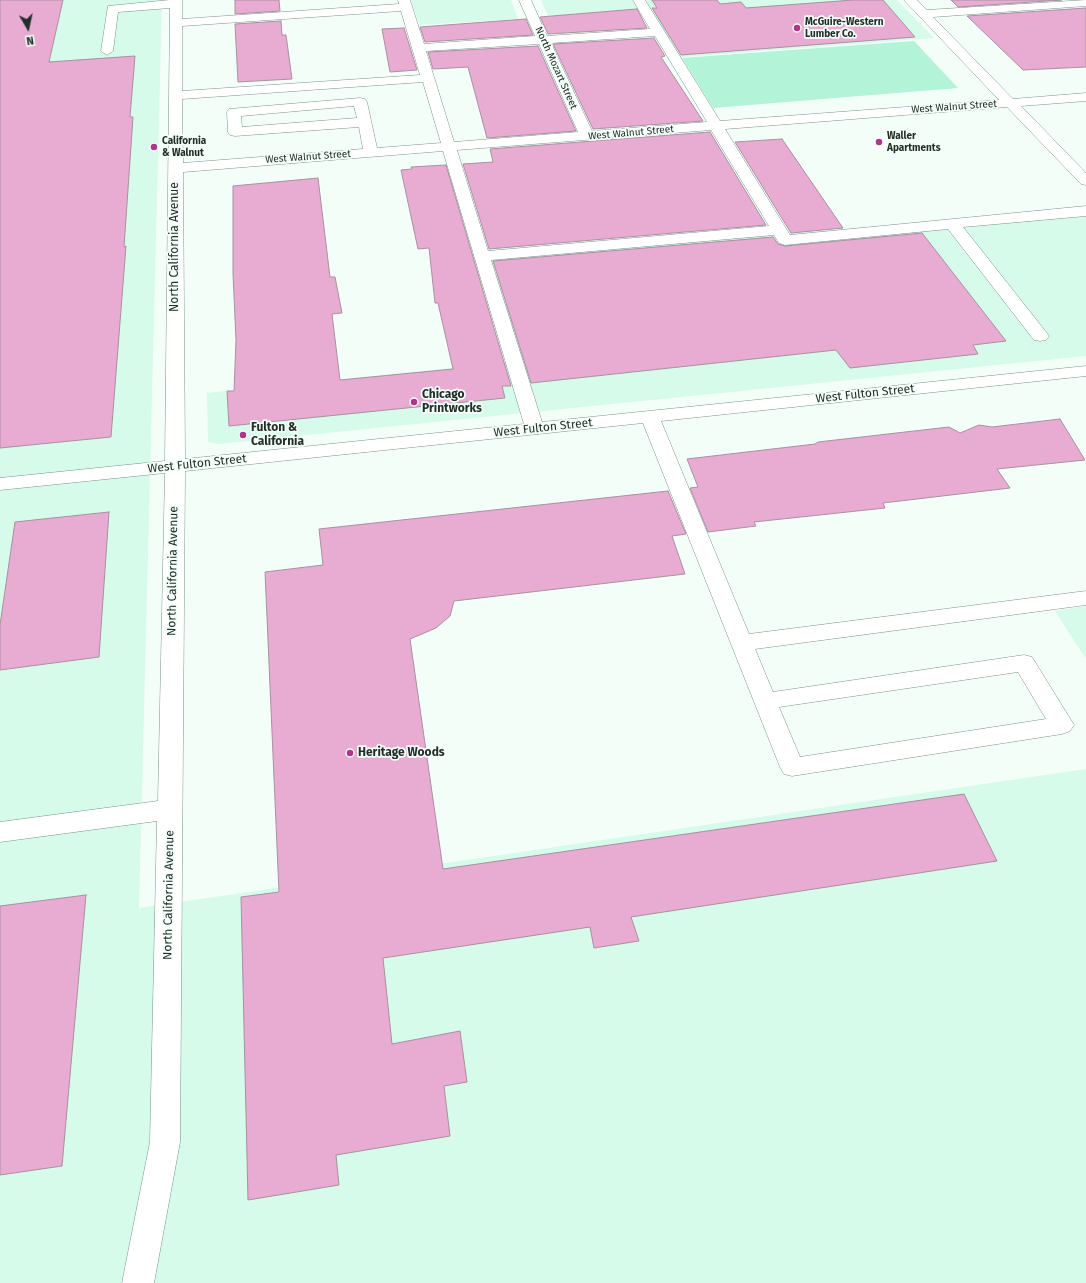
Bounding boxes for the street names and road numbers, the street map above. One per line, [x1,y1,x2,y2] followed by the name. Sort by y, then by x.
[532,25,580,111] street label: North Mozart Street
[911,98,997,116] street label: West Walnut Street
[588,123,674,143] street label: West Walnut Street
[265,148,351,166] street label: West Walnut Street
[168,182,182,312] street label: North California Avenue
[815,382,915,406] street label: West Fulton Street
[493,416,593,440] street label: West Fulton Street
[147,452,247,476] street label: West Fulton Street
[165,506,181,636] street label: North California Avenue
[161,830,177,960] street label: North California Avenue

